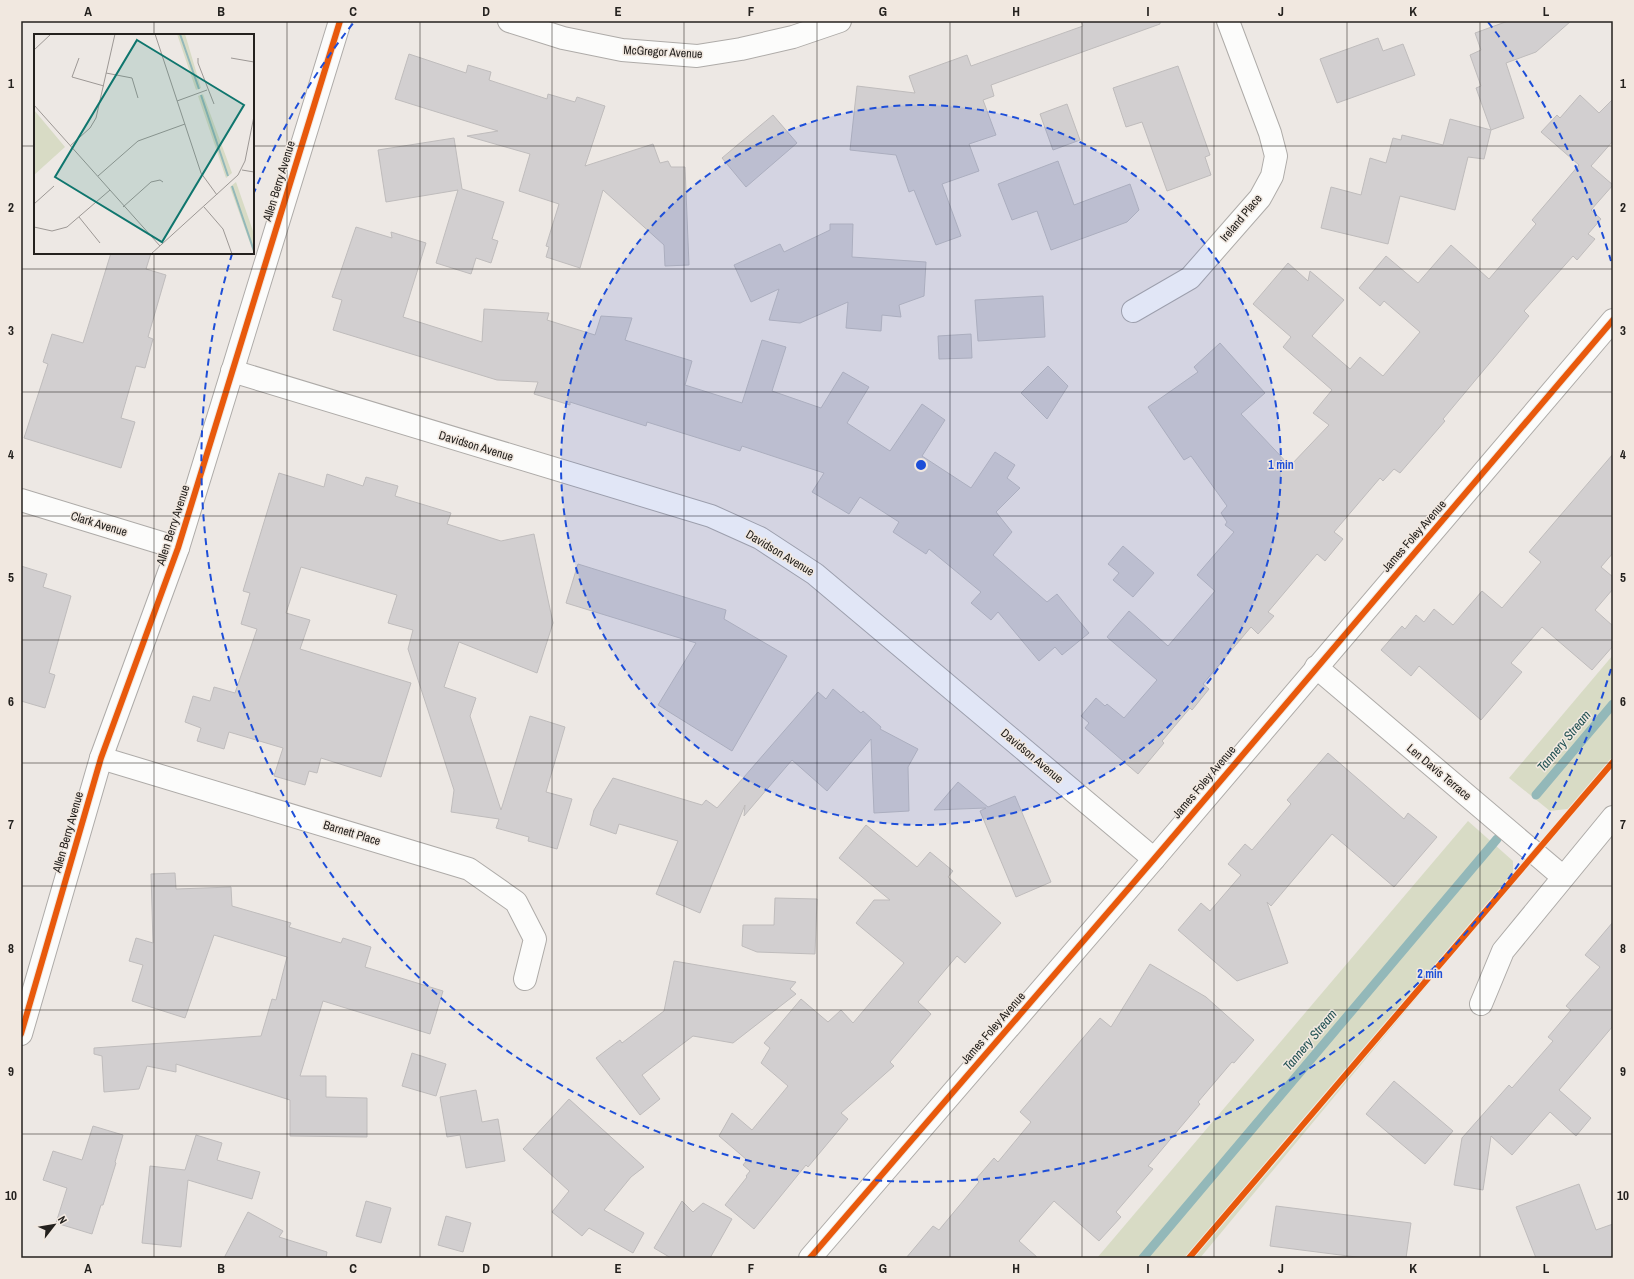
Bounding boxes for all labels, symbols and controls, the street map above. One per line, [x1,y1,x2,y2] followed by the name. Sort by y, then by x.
[84,3,92,20] text: A
[217,3,225,20] text: B
[349,3,357,20] text: C
[482,3,490,20] text: D
[614,3,622,20] text: E
[748,3,755,20] text: F
[879,3,887,20] text: G
[1012,3,1020,20] text: H
[1147,3,1150,20] text: I
[1278,3,1284,20] text: J
[1409,3,1417,20] text: K
[1543,3,1550,20] text: L
[34,34,254,254] inset map
[623,42,703,62] street label: McGregor Avenue
[8,75,14,92] text: 1
[1620,75,1626,92] text: 1
[259,139,299,224] street label: Allen Berry Avenue
[1216,191,1266,245] street label: Ireland Place
[8,199,14,216] text: 2
[1620,199,1626,216] text: 2
[8,322,14,339] text: 3
[1620,322,1626,339] text: 3
[437,427,515,465] street label: Davidson Avenue
[8,446,14,463] text: 4
[1620,446,1626,463] text: 4
[1268,457,1294,473] text: 1 min
[914,458,928,472] centre of rings
[152,483,194,568] street label: Allen Berry Avenue
[1378,497,1450,575] street label: James Foley Avenue
[69,508,129,540] street label: Clark Avenue
[743,526,817,580] street label: Davidson Avenue
[8,569,14,586] text: 5
[1620,569,1626,586] text: 5
[8,693,14,710] text: 6
[1620,693,1626,710] text: 6
[1533,707,1595,775] water label: Tannery Stream
[997,725,1067,787] street label: Davidson Avenue
[1403,740,1475,804] street label: Len Davis Terrace
[1169,742,1239,822] street label: James Foley Avenue
[49,790,87,875] street label: Allen Berry Avenue
[8,816,14,833] text: 7
[1620,816,1626,833] text: 7
[321,817,383,849] street label: Barnett Place
[8,940,14,957] text: 8
[1620,940,1626,957] text: 8
[1417,966,1443,982] text: 2 min
[957,989,1029,1067] street label: James Foley Avenue
[1279,1006,1341,1074] water label: Tannery Stream
[8,1063,14,1080] text: 9
[1620,1063,1626,1080] text: 9
[5,1187,17,1204] text: 10
[1617,1187,1629,1204] text: 10
[34,1205,74,1245] north arrow
[55,1213,70,1226] text: N
[84,1260,92,1277] text: A
[217,1260,225,1277] text: B
[349,1260,357,1277] text: C
[482,1260,490,1277] text: D
[614,1260,622,1277] text: E
[748,1260,755,1277] text: F
[879,1260,887,1277] text: G
[1012,1260,1020,1277] text: H
[1147,1260,1150,1277] text: I
[1278,1260,1284,1277] text: J
[1409,1260,1417,1277] text: K
[1543,1260,1550,1277] text: L

